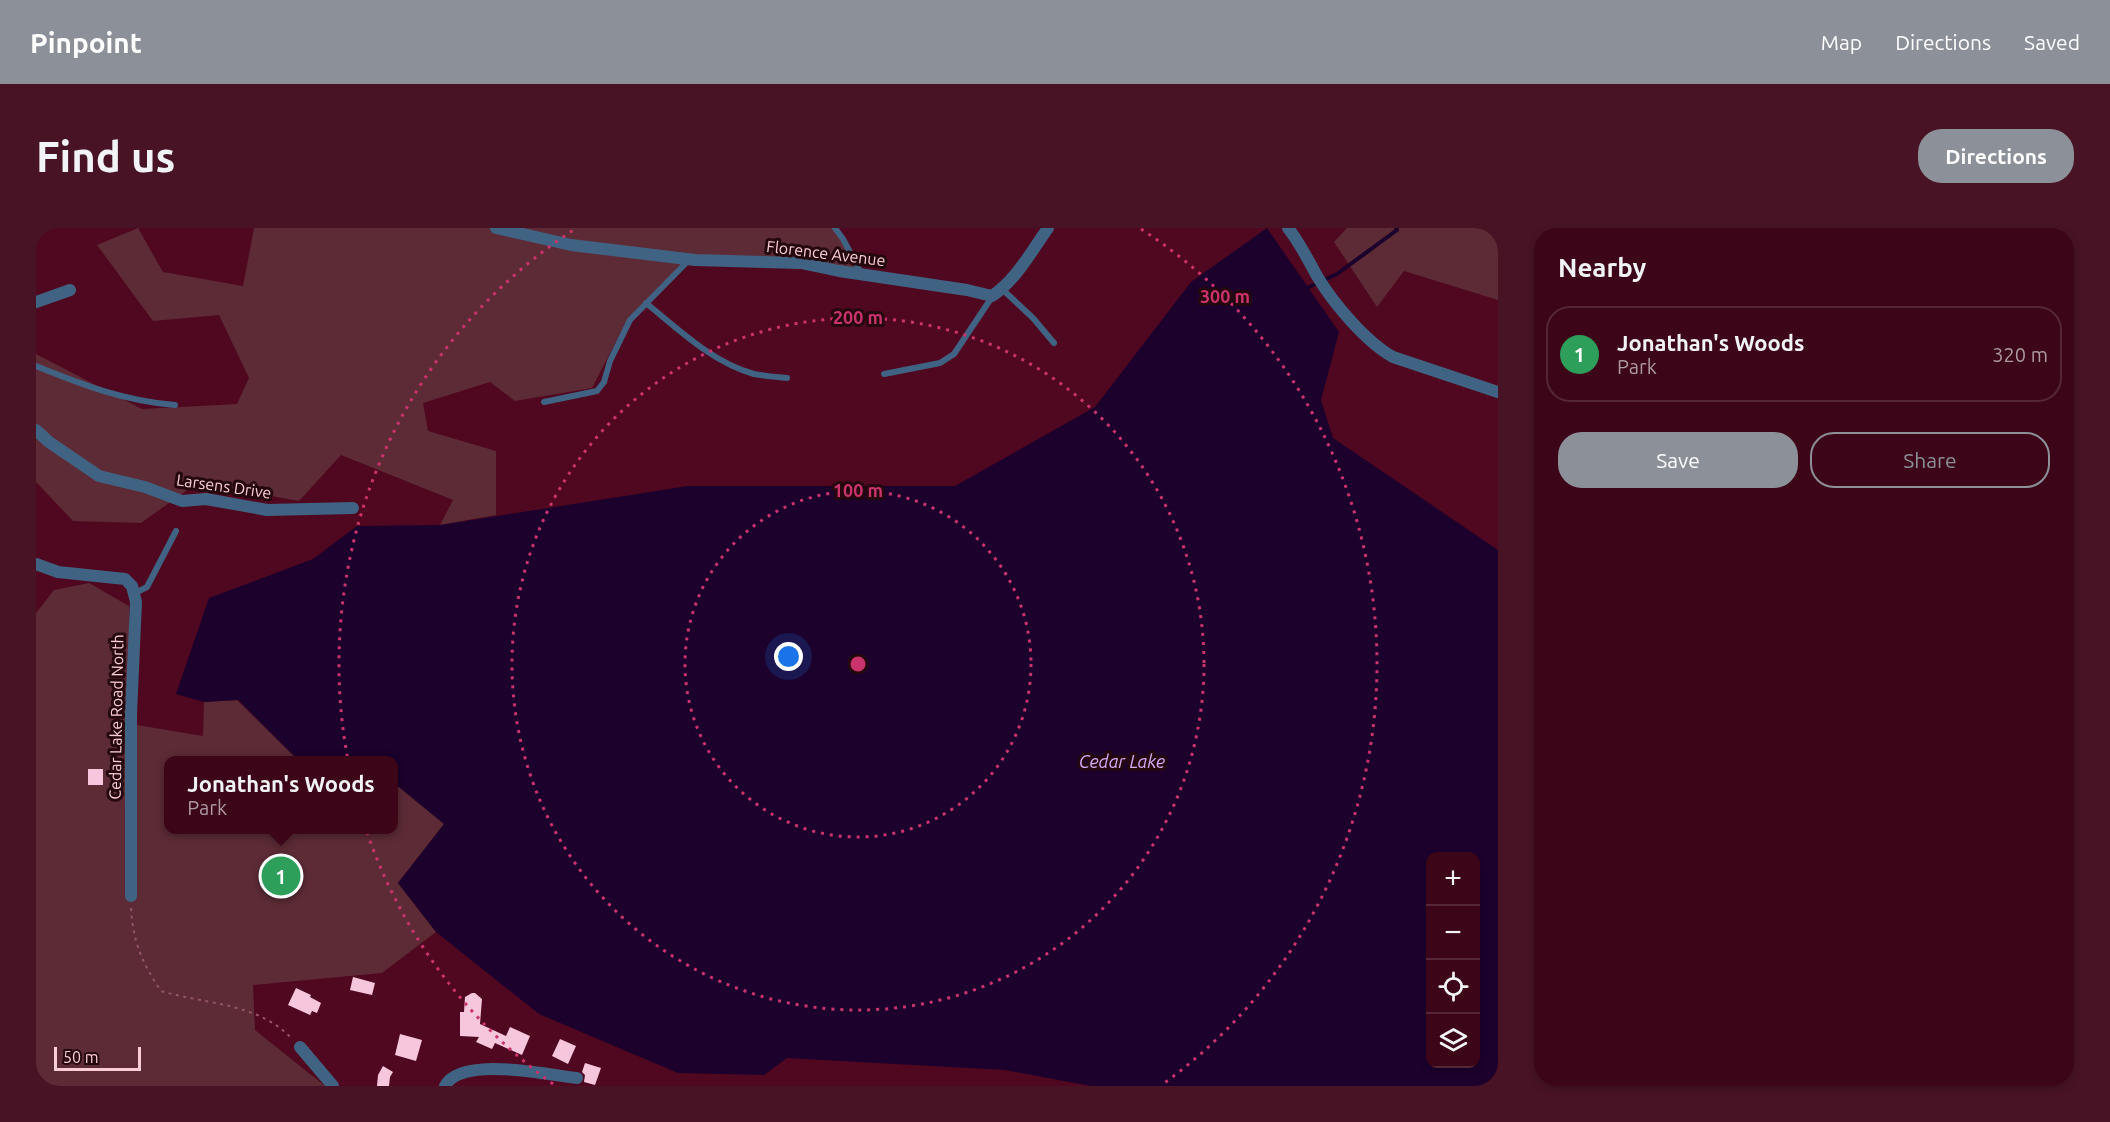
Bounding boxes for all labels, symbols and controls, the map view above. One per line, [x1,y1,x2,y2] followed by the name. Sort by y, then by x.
[30,27,142,58] text: Pinpoint
[1821,30,1862,54] text: Map
[1895,30,1991,54] text: Directions
[2024,30,2080,54] text: Saved
[1918,129,2074,183] button: Directions
[36,133,175,180] text: Find us
[765,237,887,269] street label: Florence Avenue
[1558,253,1646,282] text: Nearby
[1200,286,1250,306] text: 300 m
[833,307,883,327] text: 200 m
[1617,330,1804,355] text: Jonathan's Woods
[1574,343,1585,366] text: 1
[1992,343,2048,366] text: 320 m
[1617,355,1657,378] text: Park
[1558,432,1798,488] button: Save
[1810,432,2050,488] button: Share
[175,470,273,502] street label: Larsens Drive
[833,480,883,500] text: 100 m
[106,634,126,800] street label: Cedar Lake Road North
[774,642,803,671] your location
[848,654,868,674] centre of rings
[1079,751,1165,771] water label: Cedar Lake
[164,756,398,834] popup
[187,771,375,796] text: Jonathan's Woods
[187,796,227,819] text: Park
[1426,852,1480,1068] map controls
[1426,852,1480,906] button: +
[262,854,300,898] pin: 1
[1426,906,1480,960] button: −
[1426,960,1480,1014] button: locate
[1426,1014,1480,1068] button: layers
[54,1044,141,1072] scale bar
[63,1048,99,1066] text: 50 m

